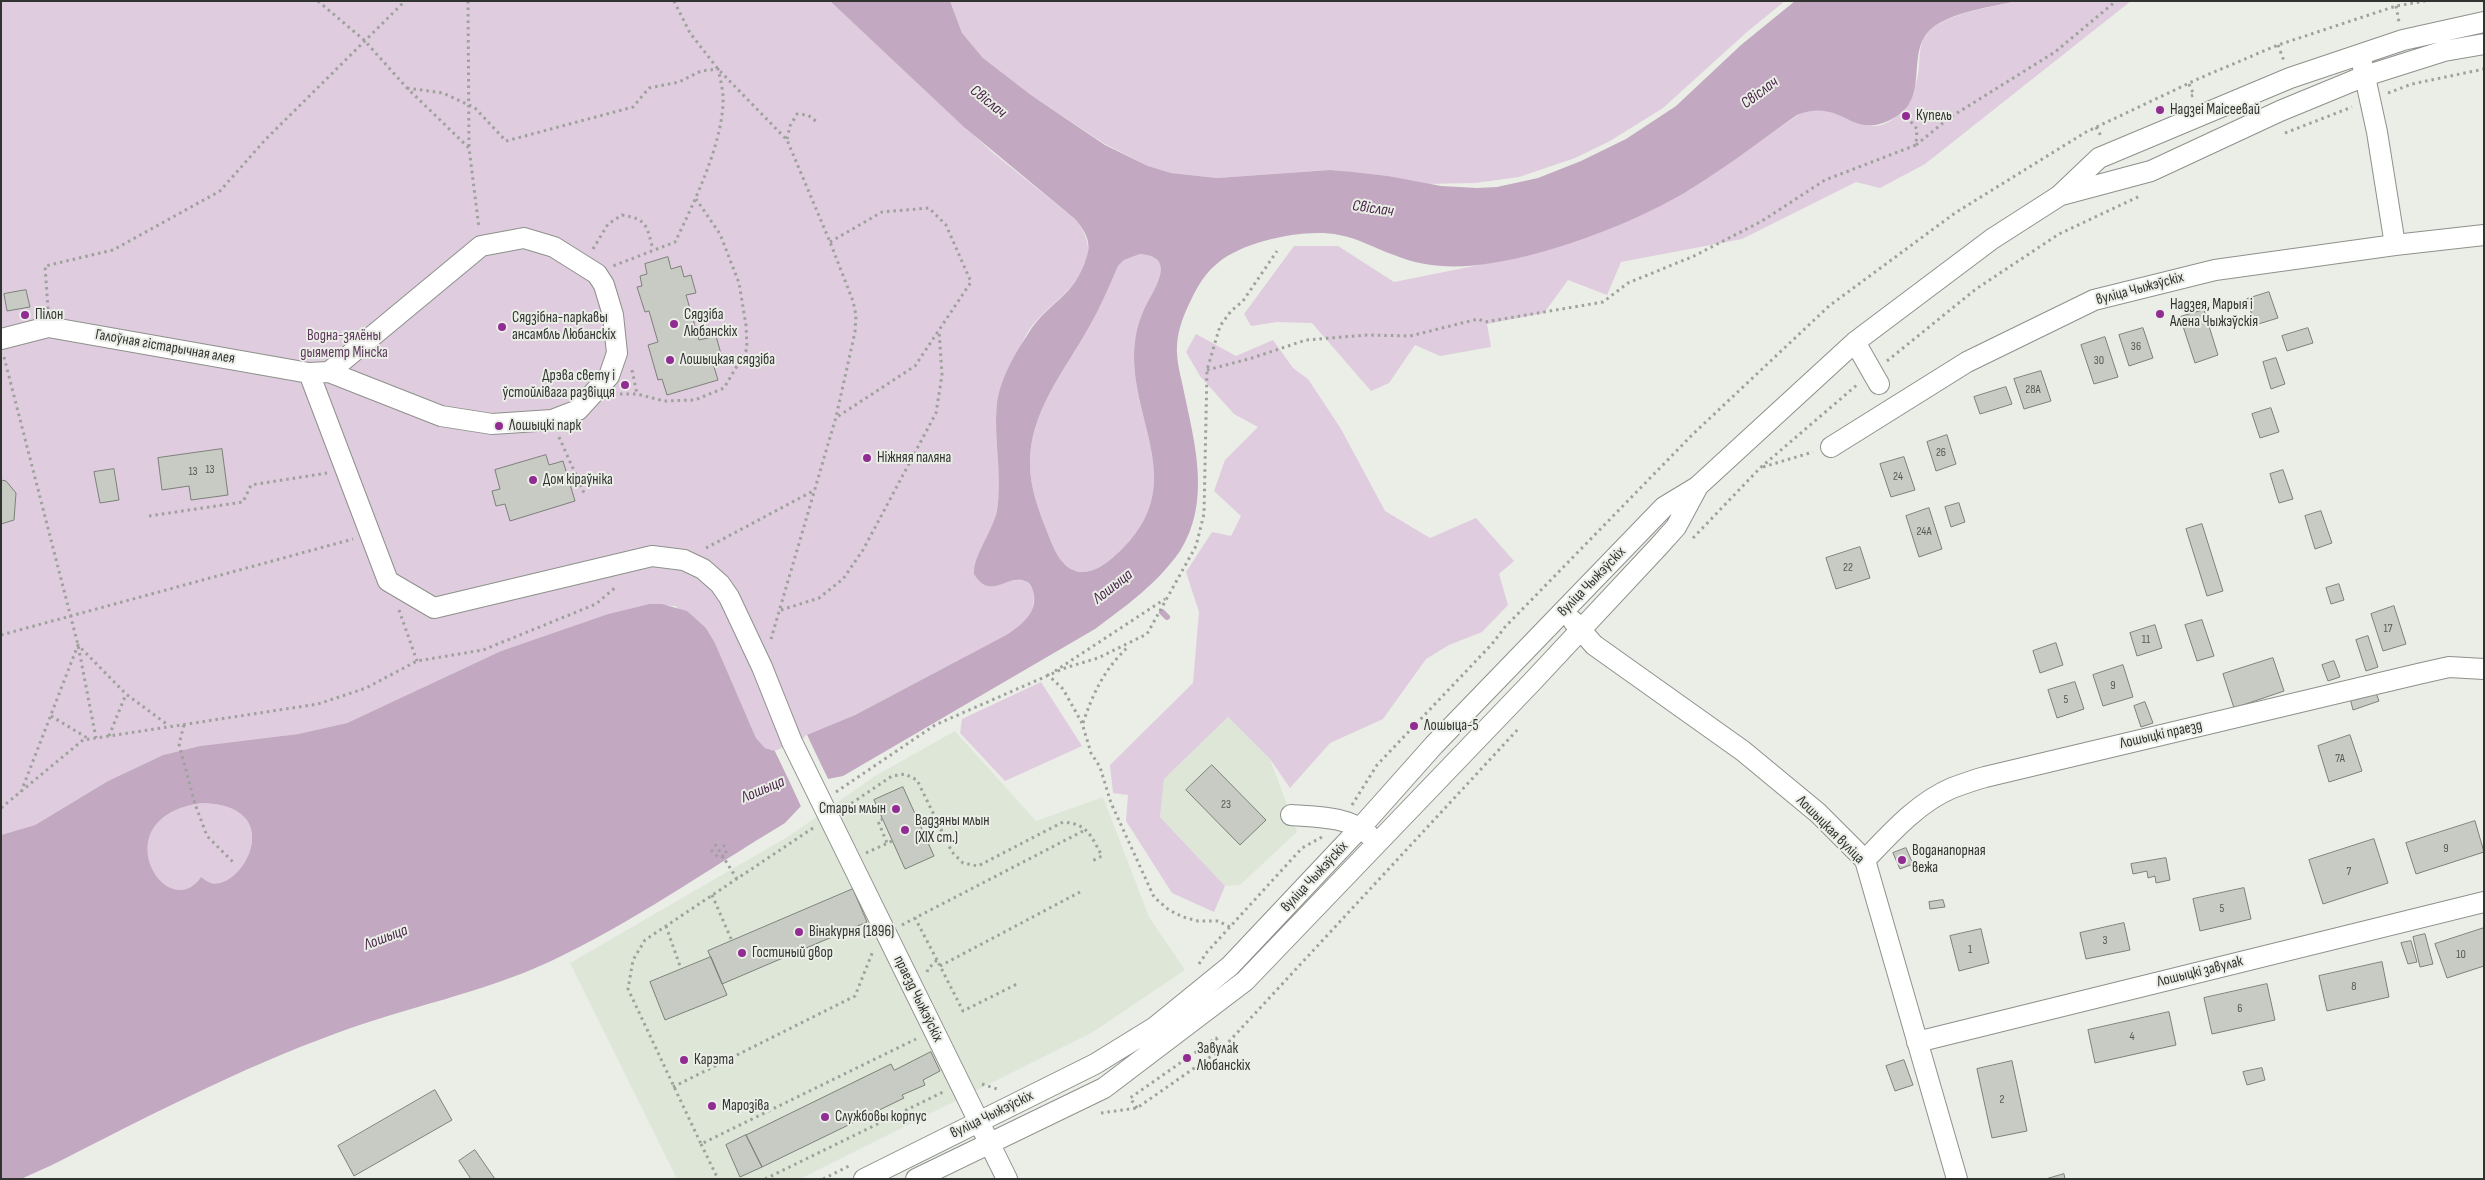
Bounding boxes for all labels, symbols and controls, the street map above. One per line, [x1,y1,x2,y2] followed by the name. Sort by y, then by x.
[1738,73,1782,113] water label: Свіслач
[966,81,1010,123] water label: Свіслач
[2170,101,2260,119] place label: Надзеі Маісеевай
[2154,104,2166,116] marker: Надзеі Маісеевай
[1916,107,1952,125] place label: Купель
[1900,110,1912,122] marker: Купель
[1351,197,1395,221] water label: Свіслач
[2094,269,2186,309] street label: вуліца Чыжэўскіх
[2170,296,2258,331] place label: Надзея, Марыя і Алена Чыжэўскія
[35,306,63,324] place label: Пілон
[684,306,737,341] place label: Сядзіба Любанскіх
[2154,308,2166,320] marker: Надзея, Марыя і Алена Чыжэўскія
[19,309,31,321] marker: Пілон
[512,309,616,344] place label: Сядзібна-паркавы ансамбль Любанскіх
[668,318,680,330] marker: Сядзіба Любанскіх
[496,321,508,333] marker: Сядзібна-паркавы ансамбль Любанскіх
[94,326,236,368] street label: Галоўная гістарычная алея
[300,327,388,362] park label: Водна-зялёны дыяметр Мінска
[2131,340,2141,354] house number: 36
[680,351,775,369] place label: Лошыцкая сядзіба
[664,354,676,366] marker: Лошыцкая сядзіба
[2094,354,2104,368] house number: 30
[503,367,615,402] place label: Дрэва свету і ўстойлівага развіцця
[619,379,631,391] marker: Дрэва свету і ўстойлівага развіцця
[2025,383,2041,397] house number: 28А
[509,417,581,435] place label: Лошыцкі парк
[493,420,505,432] marker: Лошыцкі парк
[1936,446,1946,460] house number: 26
[877,449,951,467] place label: Ніжняя паляна
[861,452,873,464] marker: Ніжняя паляна
[205,463,215,477] house number: 13
[188,465,198,479] house number: 13
[1893,470,1903,484] house number: 24
[543,471,613,489] place label: Дом кіраўніка
[527,474,539,486] marker: Дом кіраўніка
[1916,525,1932,539] house number: 24А
[1554,543,1630,621] street label: вуліца Чыжэўскіх
[1843,561,1853,575] house number: 22
[1089,566,1137,608] water label: Лошыца
[2384,622,2392,636] house number: 17
[2142,633,2150,647] house number: 11
[2110,679,2116,693] house number: 9
[2064,693,2068,707] house number: 5
[1424,717,1478,735] place label: Лошыца-5
[2118,717,2204,753] street label: Лошыцкі праезд
[1408,720,1420,732] marker: Лошыца-5
[2335,752,2345,766] house number: 7А
[738,772,788,808] water label: Лошыца
[1792,792,1868,868] street label: Лошыцкая вуліца
[1221,798,1231,812] house number: 23
[819,800,886,818] place label: Стары млын
[890,803,902,815] marker: Стары млын
[915,812,990,847] place label: Вадзяны млын (XIX ст.)
[899,824,911,836] marker: Вадзяны млын (XIX ст.)
[1278,838,1352,916] street label: вуліца Чыжэўскіх
[1912,842,1986,877] place label: Воданапорная вежа
[2443,842,2449,856] house number: 9
[1896,854,1908,866] marker: Воданапорная вежа
[2347,865,2351,879] house number: 7
[2220,902,2224,916] house number: 5
[361,921,411,955] water label: Лошыца
[809,923,894,941] place label: Вінакурня (1896)
[793,926,805,938] marker: Вінакурня (1896)
[2102,934,2108,948] house number: 3
[1968,943,1972,957] house number: 1
[752,944,833,962] place label: Гостиный двор
[736,947,748,959] marker: Гостиный двор
[2456,948,2466,962] house number: 10
[889,953,947,1045] street label: праезд Чыжэўскіх
[2155,953,2245,991] street label: Лошыцкі завулак
[2351,980,2357,994] house number: 8
[2237,1002,2243,1016] house number: 6
[2129,1030,2135,1044] house number: 4
[1197,1040,1250,1075] place label: Завулак Любанскіх
[694,1051,734,1069] place label: Карэта
[1181,1052,1193,1064] marker: Завулак Любанскіх
[678,1054,690,1066] marker: Карэта
[948,1087,1036,1143] street label: вуліца Чыжэўскіх
[2000,1093,2004,1107] house number: 2
[722,1097,769,1115] place label: Марозіва
[706,1100,718,1112] marker: Марозіва
[835,1108,927,1126] place label: Службовы корпус
[819,1111,831,1123] marker: Службовы корпус

